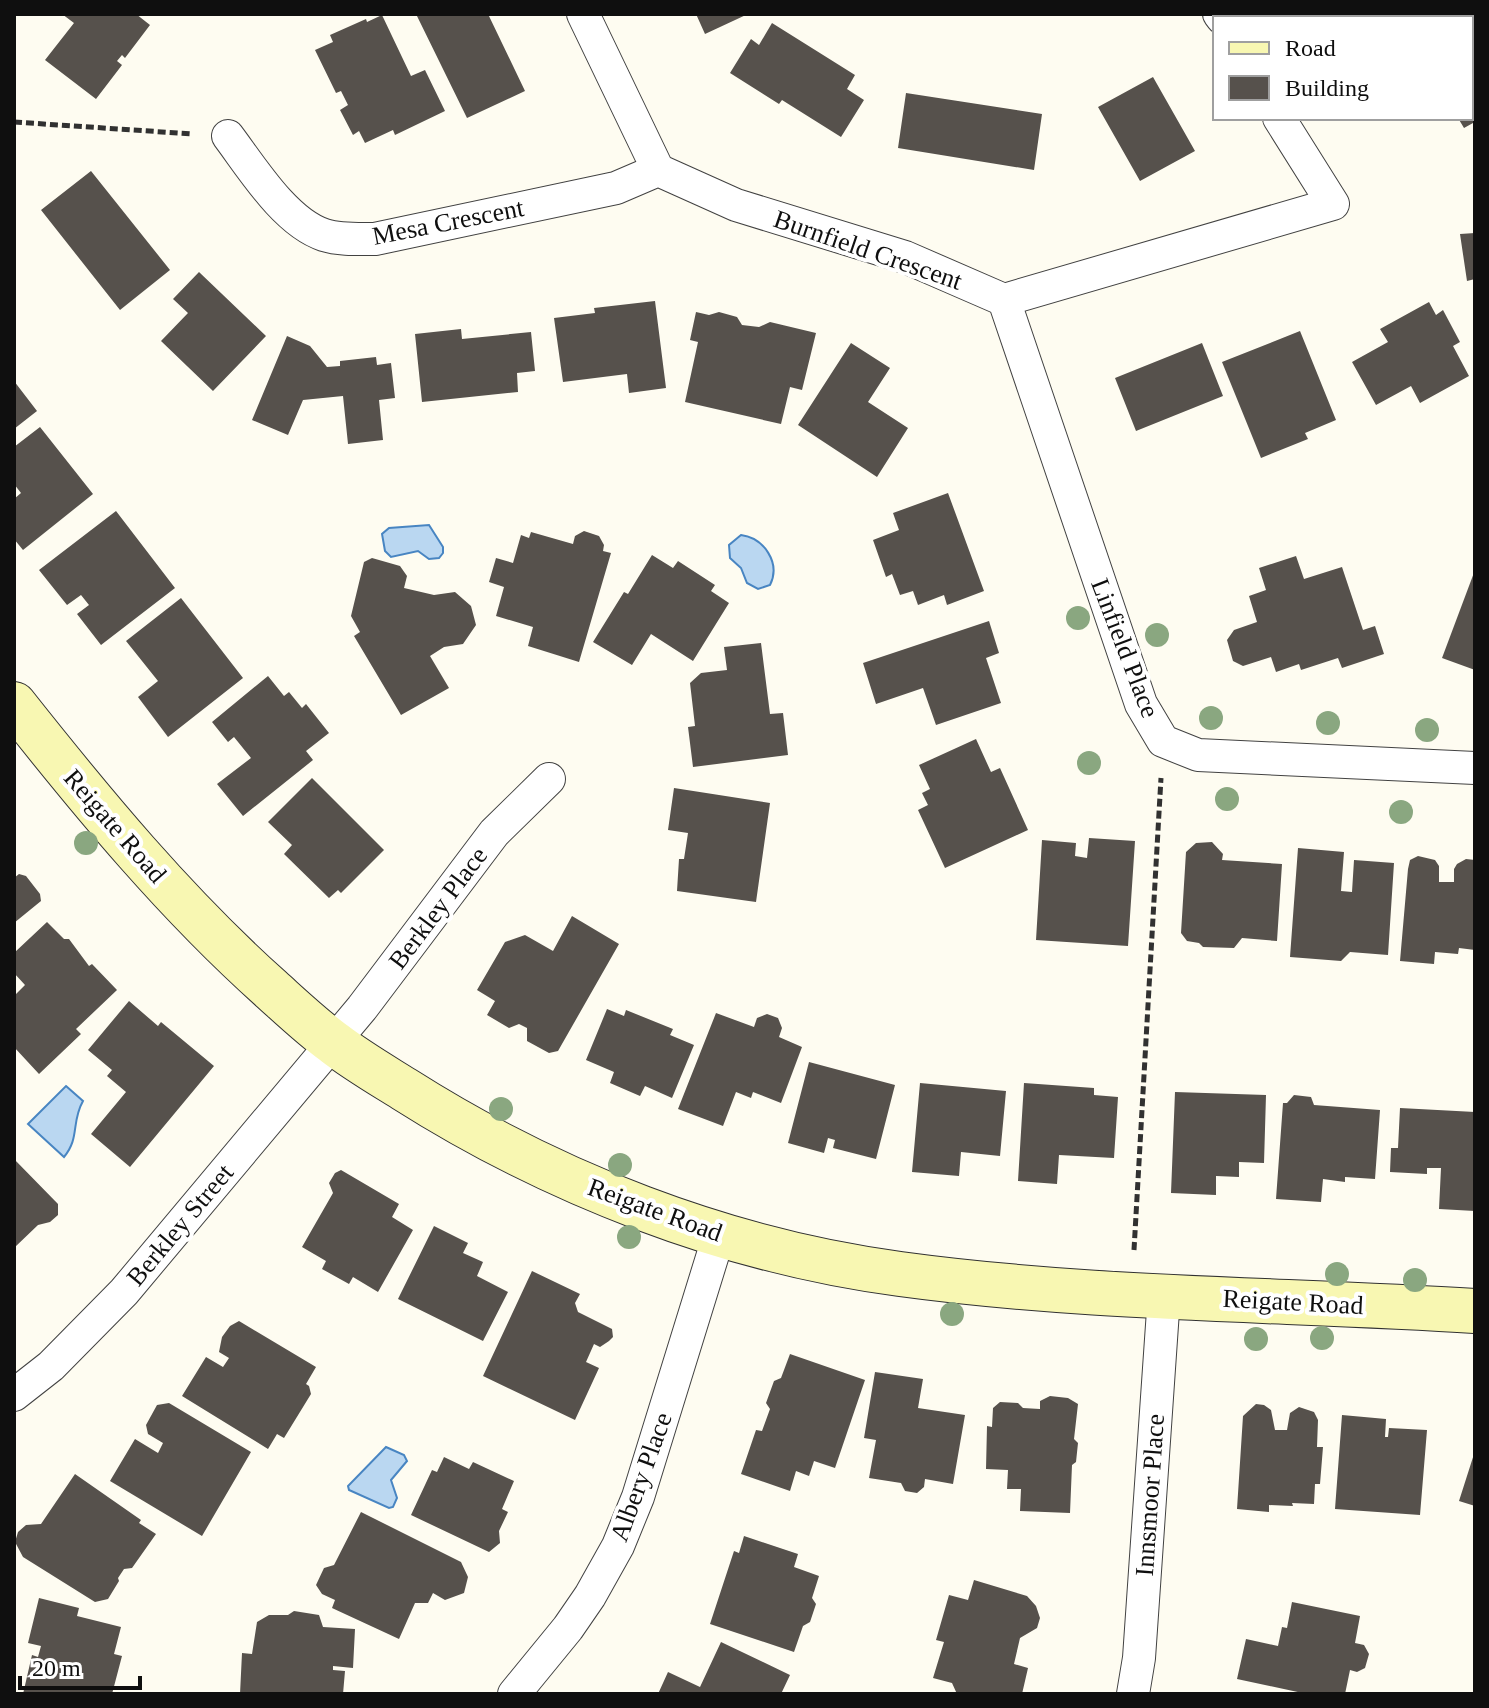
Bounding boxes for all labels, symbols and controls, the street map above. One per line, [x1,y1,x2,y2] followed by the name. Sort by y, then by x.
[1213,16,1473,120] legend
[1285,35,1336,61] text: Road
[1285,75,1369,101] text: Building
[370,193,527,251] street label: Mesa Crescent
[770,204,967,296] street label: Burnfield Crescent
[1085,574,1165,722] street label: Linfield Place
[58,763,172,889] street label: Reigate Road
[383,841,493,975] street label: Berkley Place
[121,1158,240,1292] street label: Berkley Street
[584,1172,726,1248] street label: Reigate Road
[1222,1284,1364,1320] street label: Reigate Road
[604,1409,678,1545] street label: Albery Place
[1130,1413,1170,1577] street label: Innsmoor Place
[20,1640,140,1690] scale bar
[32,1655,81,1681] text: 20 m

